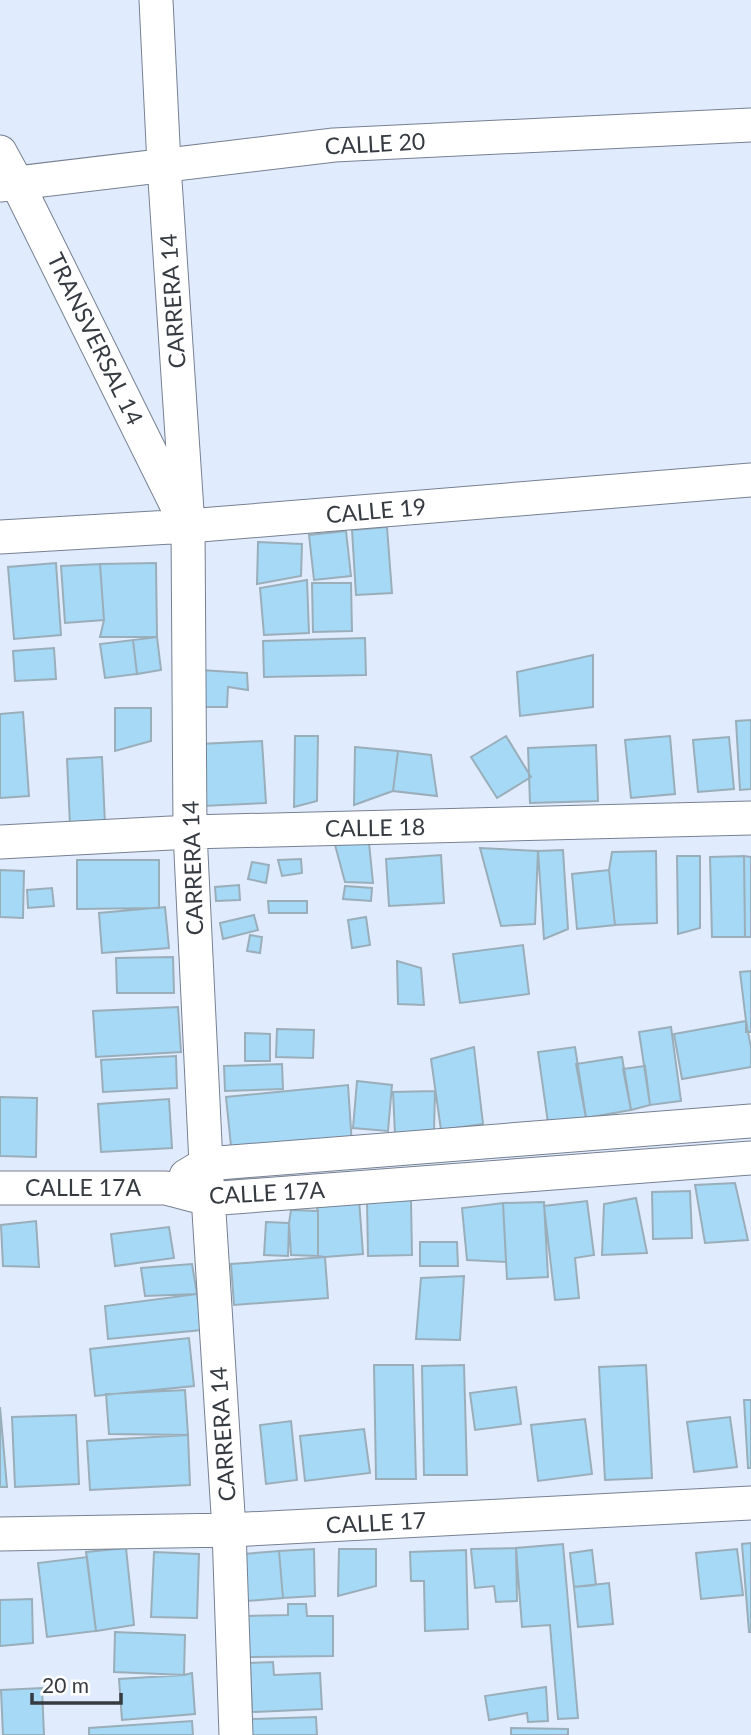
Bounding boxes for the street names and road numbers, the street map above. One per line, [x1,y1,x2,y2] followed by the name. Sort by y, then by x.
[324,126,426,160] street label: CALLE 20
[153,233,191,369] street label: CARRERA 14
[42,248,150,429] street label: TRANSVERSAL 14
[325,492,427,528] street label: CALLE 19
[176,800,208,936] street label: CARRERA 14
[325,812,425,842] street label: CALLE 18
[25,1173,141,1201] street label: CALLE 17A
[208,1175,326,1209] street label: CALLE 17A
[203,1366,241,1502] street label: CARRERA 14
[325,1505,427,1539] street label: CALLE 17

